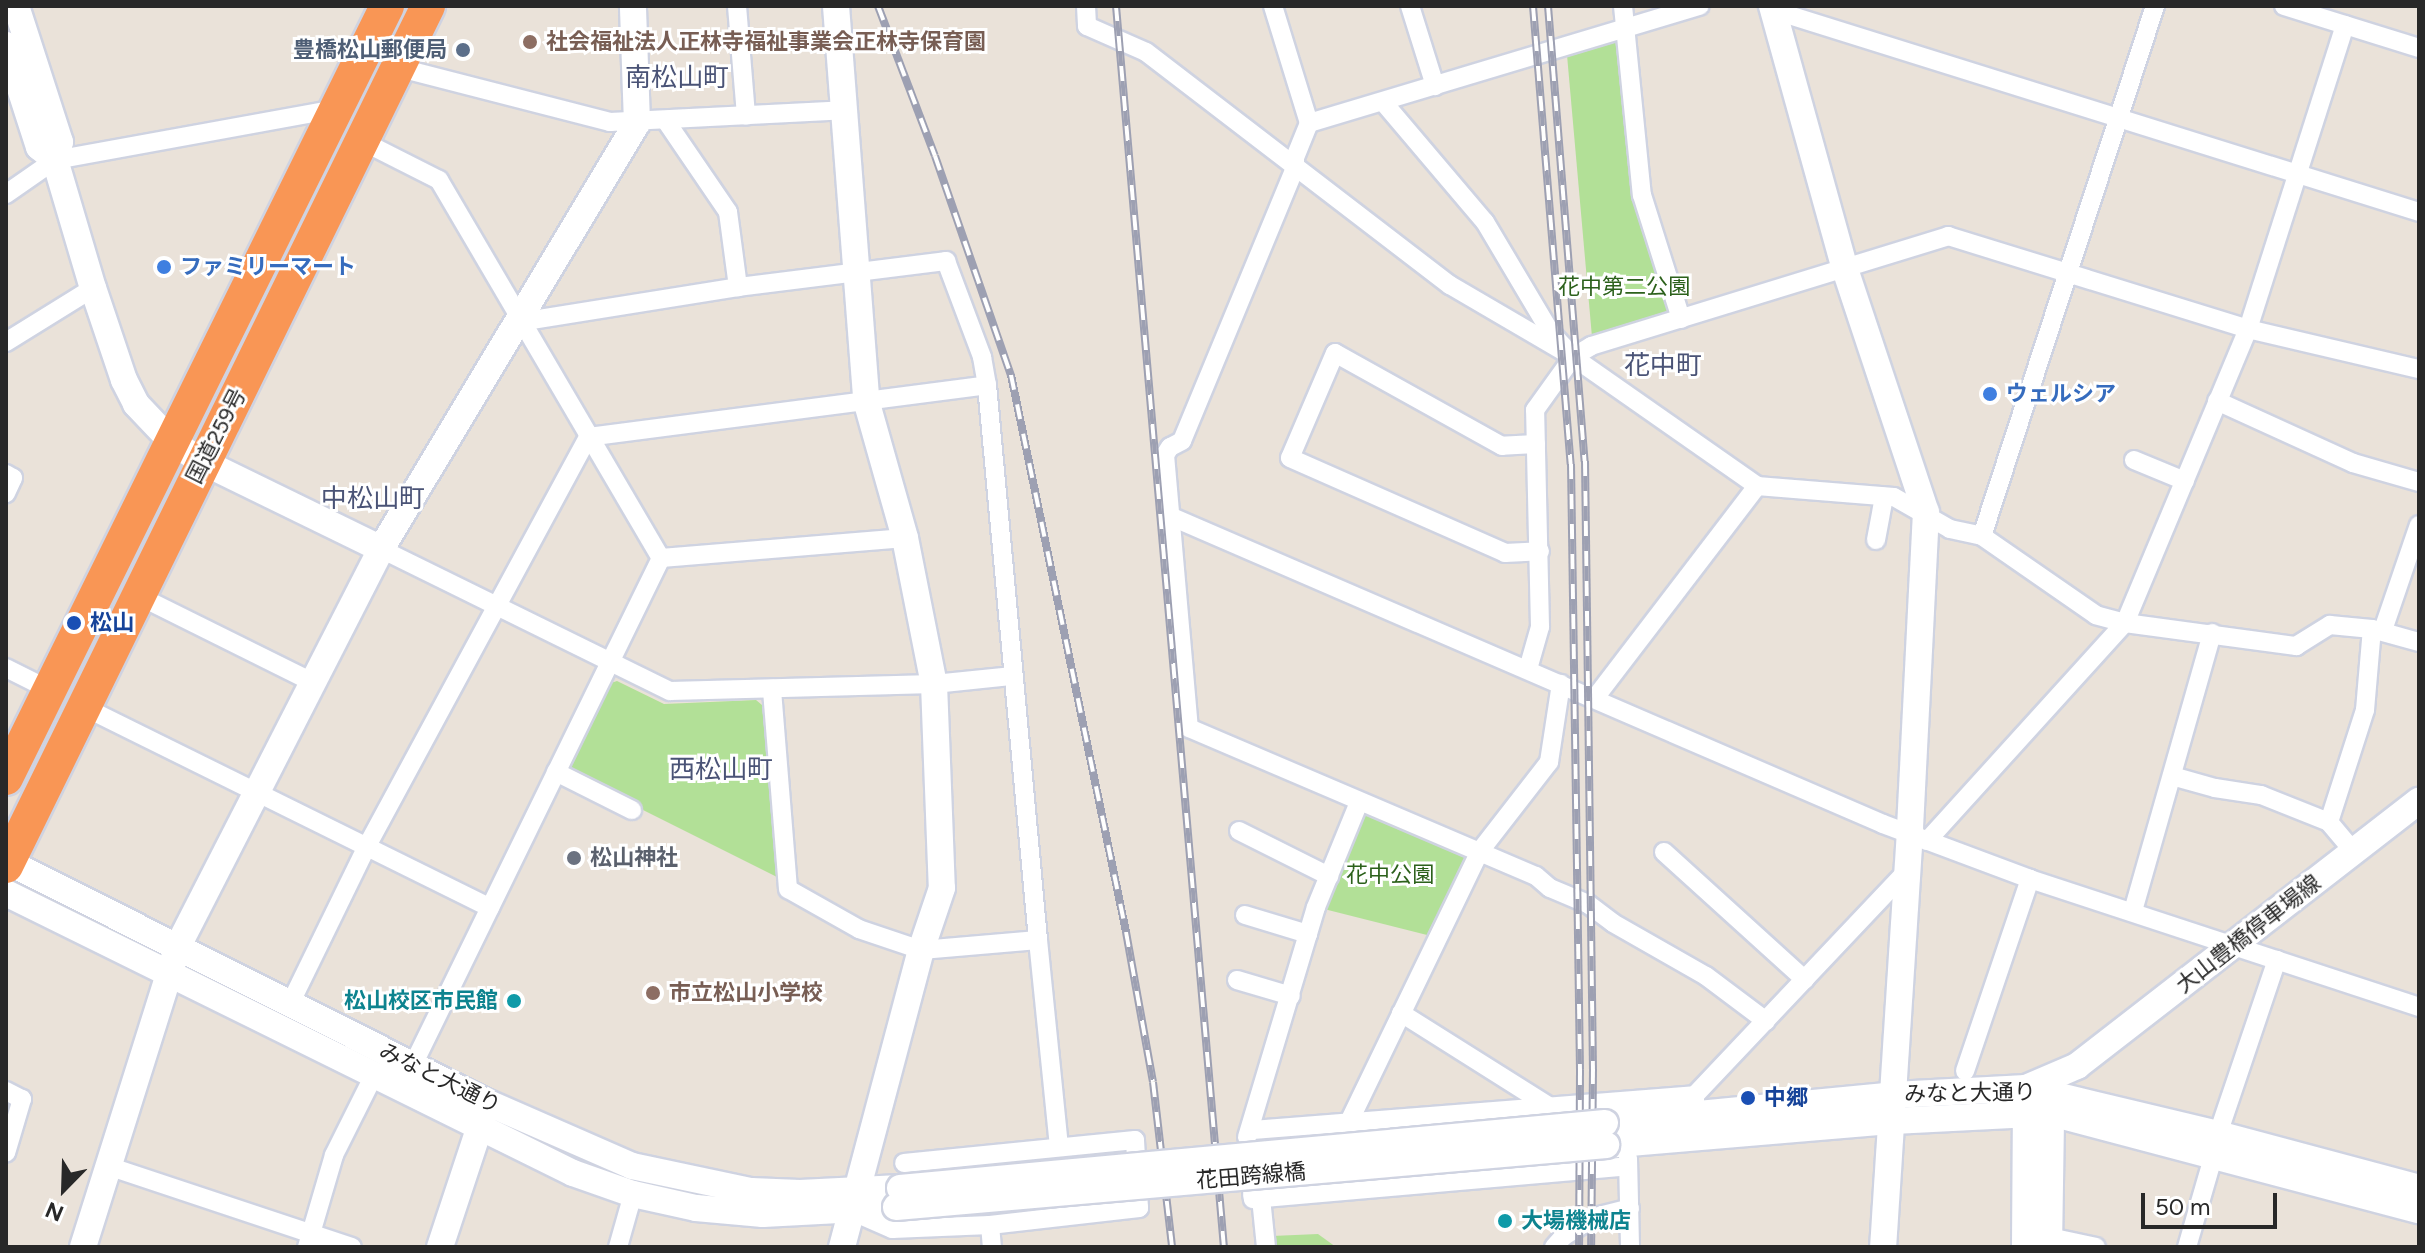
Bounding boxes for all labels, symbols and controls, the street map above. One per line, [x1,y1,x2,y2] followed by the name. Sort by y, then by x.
[546,29,986,55] place label: 社会福祉法人正林寺福祉事業会正林寺保育園
[521,33,539,51] marker: 社会福祉法人正林寺福祉事業会正林寺保育園
[293,37,447,63] place label: 豊橋松山郵便局
[454,41,472,59] marker: 豊橋松山郵便局
[625,62,729,94] district label: 南松山町
[180,254,356,280] place label: ファミリーマート
[155,258,173,276] marker: ファミリーマート
[1558,274,1690,300] park label: 花中第二公園
[1624,350,1702,382] district label: 花中町
[2006,381,2116,407] place label: ウェルシア
[181,384,251,488] street label: 国道259号
[1981,385,1999,403] marker: ウェルシア
[321,483,425,515] district label: 中松山町
[90,610,134,636] place label: 松山
[65,614,83,632] marker: 松山
[669,754,773,786] district label: 西松山町
[590,845,678,871] place label: 松山神社
[565,849,583,867] marker: 松山神社
[1346,862,1434,888] park label: 花中公園
[2171,869,2325,999] street label: 大山豊橋停車場線
[669,980,823,1006] place label: 市立松山小学校
[644,984,662,1002] marker: 市立松山小学校
[344,988,498,1014] place label: 松山校区市民館
[505,992,523,1010] marker: 松山校区市民館
[375,1037,505,1119] street label: みなと大通り
[1904,1079,2036,1107] street label: みなと大通り
[1764,1085,1808,1111] place label: 中郷
[1739,1089,1757,1107] marker: 中郷
[24,1149,104,1229] north arrow
[1195,1158,1307,1194] street label: 花田跨線橋
[2145,1177,2281,1227] scale bar
[2155,1192,2211,1221] text: 50 m
[41,1196,68,1227] text: N
[1521,1208,1631,1234] place label: 大場機械店
[1496,1212,1514,1230] marker: 大場機械店

